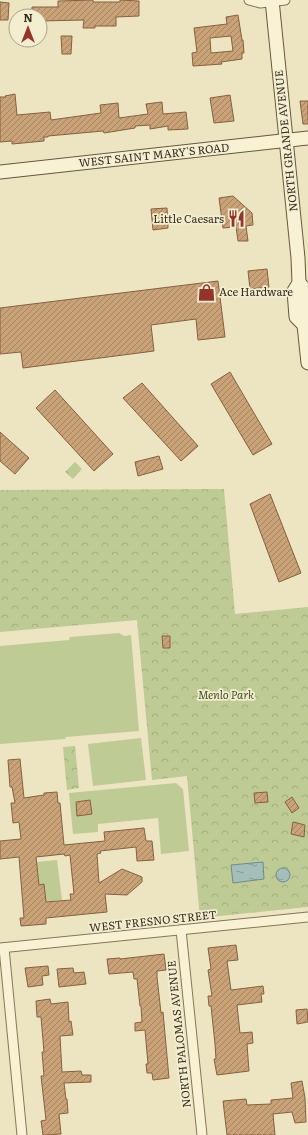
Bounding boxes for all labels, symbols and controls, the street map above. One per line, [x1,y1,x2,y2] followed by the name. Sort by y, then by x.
[8,8,48,48] north arrow
[23,9,33,25] text: N
[270,69,300,213] street label: NORTH GRANDE AVENUE
[78,138,230,170] street label: WEST SAINT MARY'S ROAD
[227,209,247,229] restaurant icon: Little Caesars
[153,210,224,226] place label: Little Caesars
[196,282,216,302] shop icon: Ace Hardware
[219,283,293,299] place label: Ace Hardware
[198,686,254,702] park label: Menlo Park
[88,905,217,935] street label: WEST FRESNO STREET
[162,960,194,1109] street label: NORTH PALOMAS AVENUE

